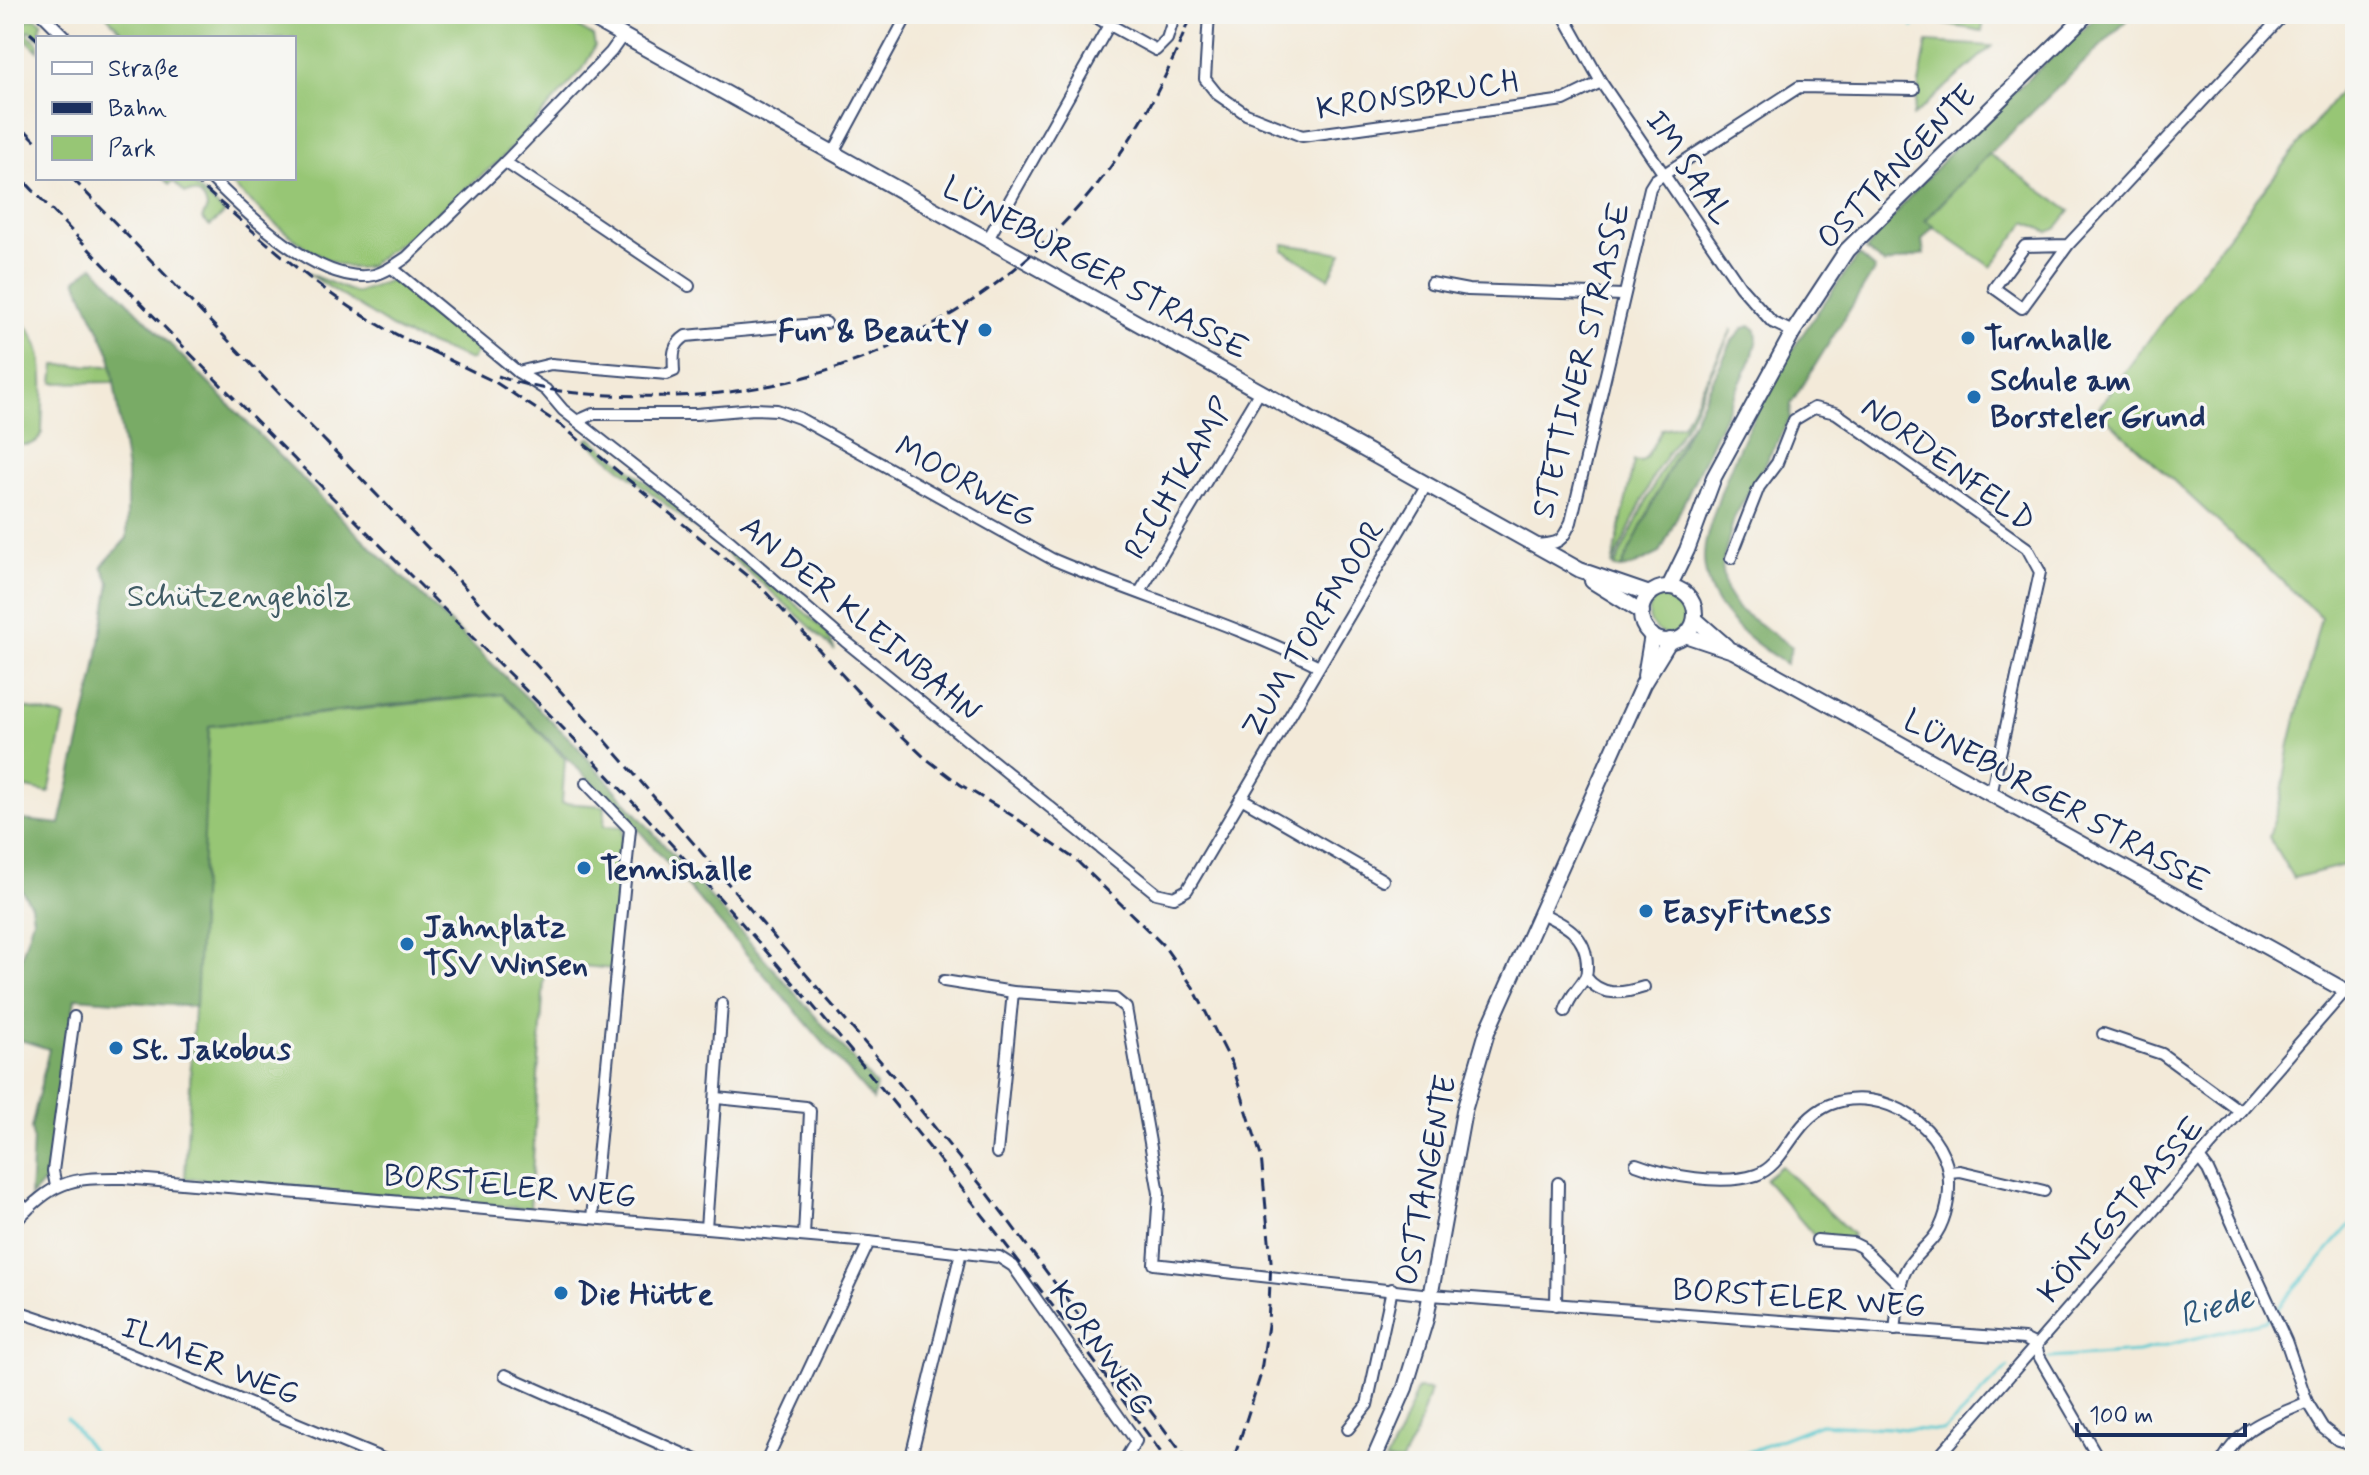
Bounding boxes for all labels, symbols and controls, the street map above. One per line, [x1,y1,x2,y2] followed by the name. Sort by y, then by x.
[36,36,296,180] legend
[108,54,179,85] text: Straße
[1314,61,1521,131] street label: KRONSBRUCH
[1808,76,1987,259] street label: OSTTANGENTE
[108,94,167,125] text: Bahn
[1635,102,1742,234] street label: IM SAAL
[108,134,156,165] text: Park
[934,167,1256,370] street label: LÜNEBURGER STRASSE
[1522,198,1642,523] street label: STETTINER STRASSE
[778,311,969,353] place label: Fun & BeautY
[1984,319,2112,361] place label: Turnhalle
[976,321,994,339] marker: Fun & BeautY
[1959,329,1977,347] marker: Turnhalle
[1990,360,2206,439] place label: Schule am Borsteler Grund
[1852,387,2043,542] street label: NORDENFELD
[1965,388,1983,406] marker: Schule am Borsteler Grund
[1115,390,1244,568] street label: RICHTKAMP
[887,427,1043,539] street label: MOORWEG
[731,506,989,733] street label: AN DER KLEINBAHN
[1232,512,1395,746] street label: ZUM TORFMOOR
[127,576,351,618] park label: Schützengehölz
[1895,700,2217,903] street label: LÜNEBURGER STRASSE
[600,849,752,891] place label: Tennishalle
[575,859,593,877] marker: Tennishalle
[1662,892,1832,934] place label: EasyFitness
[1637,902,1655,920] marker: EasyFitness
[423,907,588,986] place label: Jahnplatz TSV Winsen
[398,935,416,953] marker: Jahnplatz TSV Winsen
[132,1029,292,1071] place label: St. Jakobus
[107,1039,125,1057] marker: St. Jakobus
[1386,1072,1468,1289] street label: OSTTANGENTE
[2029,1108,2214,1313] street label: KÖNIGSTRASSE
[382,1155,638,1219] street label: BORSTELER WEG
[1671,1269,1927,1329] street label: BORSTELER WEG
[1038,1273,1162,1425] street label: KORNWEG
[577,1274,713,1316] place label: Die Hütte
[2174,1274,2261,1340] water label: Riede
[552,1284,570,1302] marker: Die Hütte
[115,1307,306,1417] street label: ILMER WEG
[2077,1387,2245,1437] scale bar
[2089,1401,2153,1432] text: 100 m

